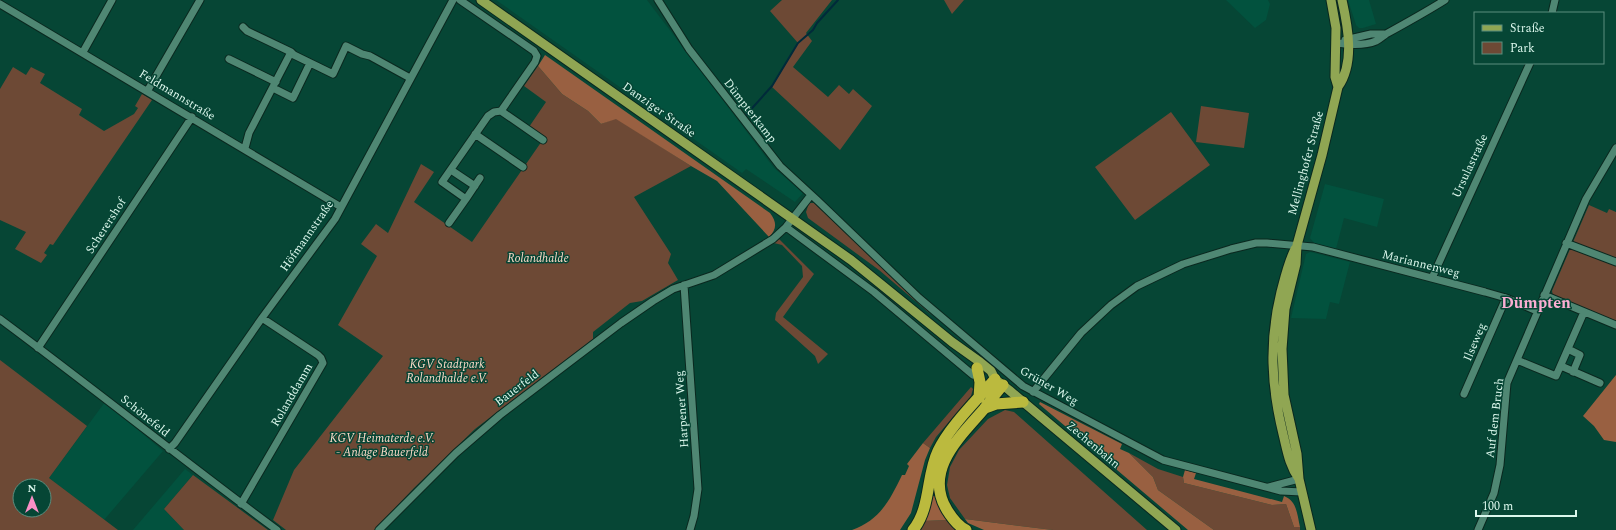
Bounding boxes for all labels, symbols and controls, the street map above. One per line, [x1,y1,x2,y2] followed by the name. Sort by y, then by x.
[1474,12,1604,64] legend
[1510,19,1545,38] text: Straße
[1510,39,1535,58] text: Park
[135,65,219,125] street label: Feldmannstraße
[719,75,781,148] street label: Dümpterkamp
[618,77,700,143] street label: Danziger Straße
[1283,109,1329,217] street label: Mellinghofer Straße
[1447,131,1493,201] street label: Ursulastraße
[81,194,132,258] street label: Scherershof
[275,196,339,276] street label: Höfmannstraße
[1380,245,1462,283] street label: Mariannenweg
[507,249,569,268] park label: Rolandhalde
[1501,291,1571,315] district label: Dümpten
[1458,320,1492,364] street label: Ilseweg
[406,355,488,388] park label: KGV Stadtpark Rolandhalde e.V.
[266,360,318,430] street label: Rolanddamm
[1016,361,1082,411] street label: Grüner Weg
[491,365,543,411] street label: Bauerfeld
[670,370,694,448] street label: Harpener Weg
[1481,377,1509,459] street label: Auf dem Bruch
[116,390,174,442] street label: Schönefeld
[1062,417,1124,473] street label: Zechenbahn
[329,429,435,462] park label: KGV Heimaterde e.V. - Anlage Bauerfeld
[12,478,52,518] north arrow
[28,480,37,497] text: N
[1476,492,1576,518] scale bar
[1482,497,1513,516] text: 100 m

